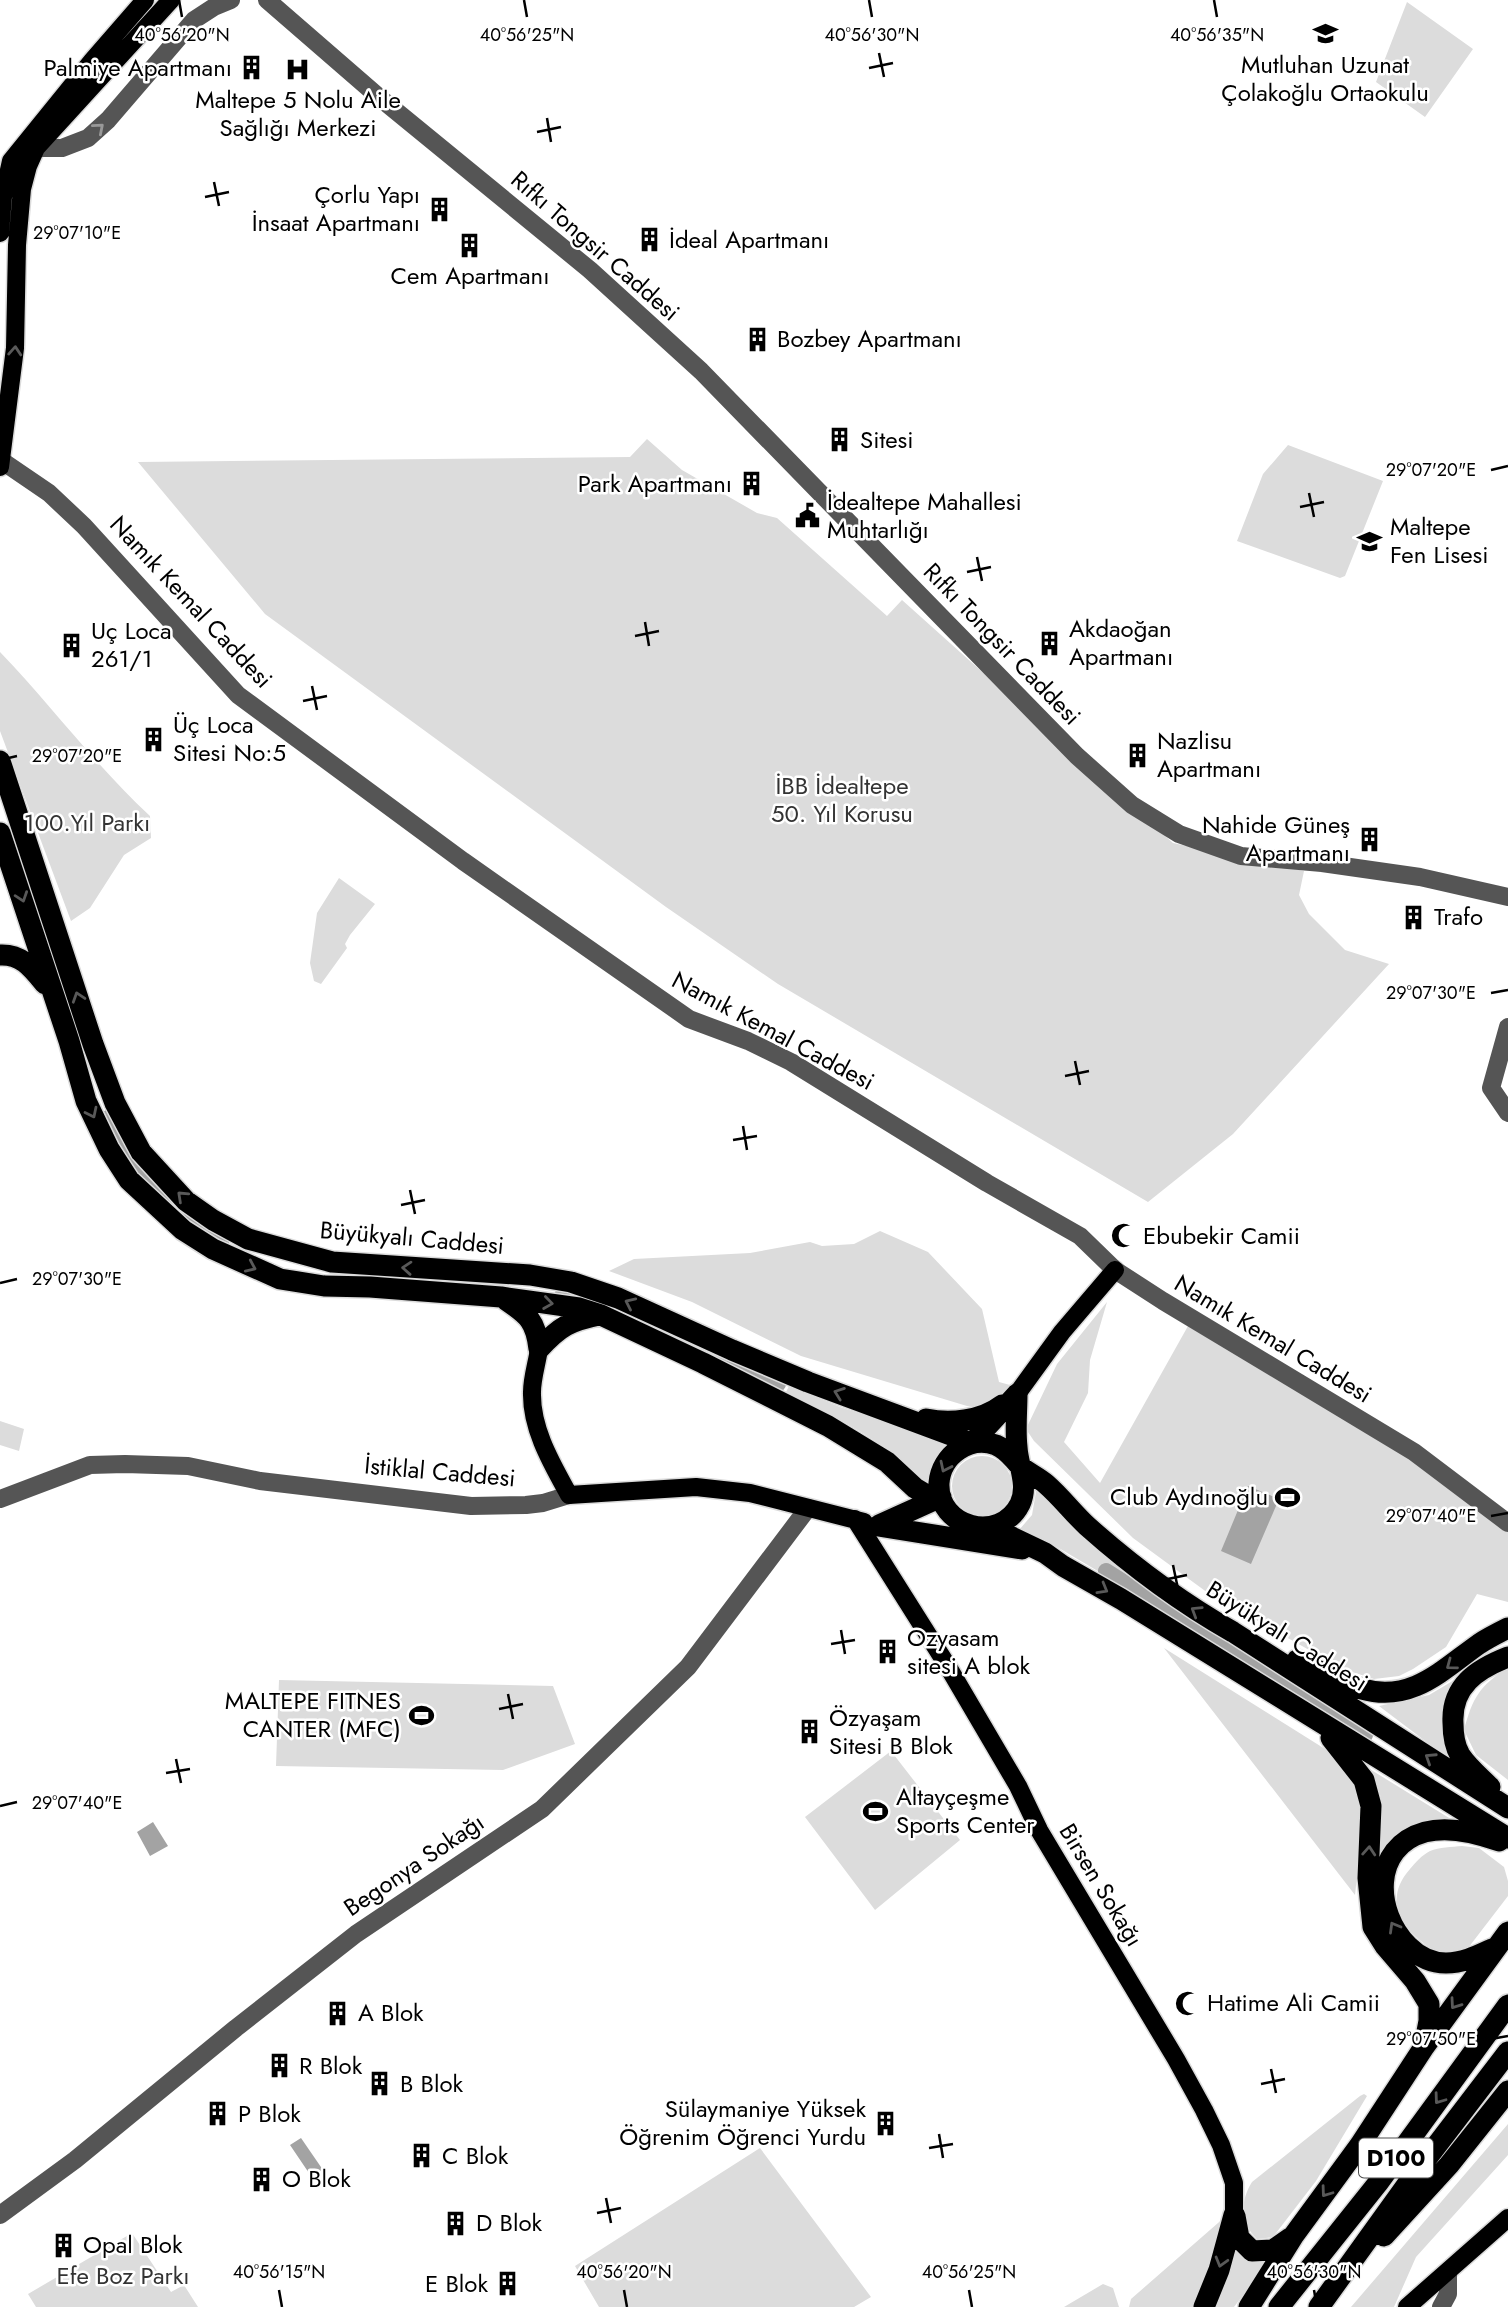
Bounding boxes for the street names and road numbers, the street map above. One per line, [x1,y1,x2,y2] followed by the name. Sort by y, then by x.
[503,162,687,329] street label: Rıfkı Tongsir Caddesi
[102,508,281,696] street label: Namık Kemal Caddesi
[916,555,1089,733] street label: Rıfkı Tongsir Caddesi
[666,962,881,1099] street label: Namık Kemal Caddesi
[318,1212,506,1263] street label: Büyükyalı Caddesi
[1168,1266,1379,1411] street label: Namık Kemal Caddesi
[363,1447,517,1496] street label: İstiklal Caddesi
[1200,1572,1375,1699] street label: Büyükyalı Caddesi
[337,1805,491,1925] street label: Begonya Sokağı
[1051,1817,1152,1953] street label: Birsen Sokağı
[1359,2138,1433,2178] road number: D100

